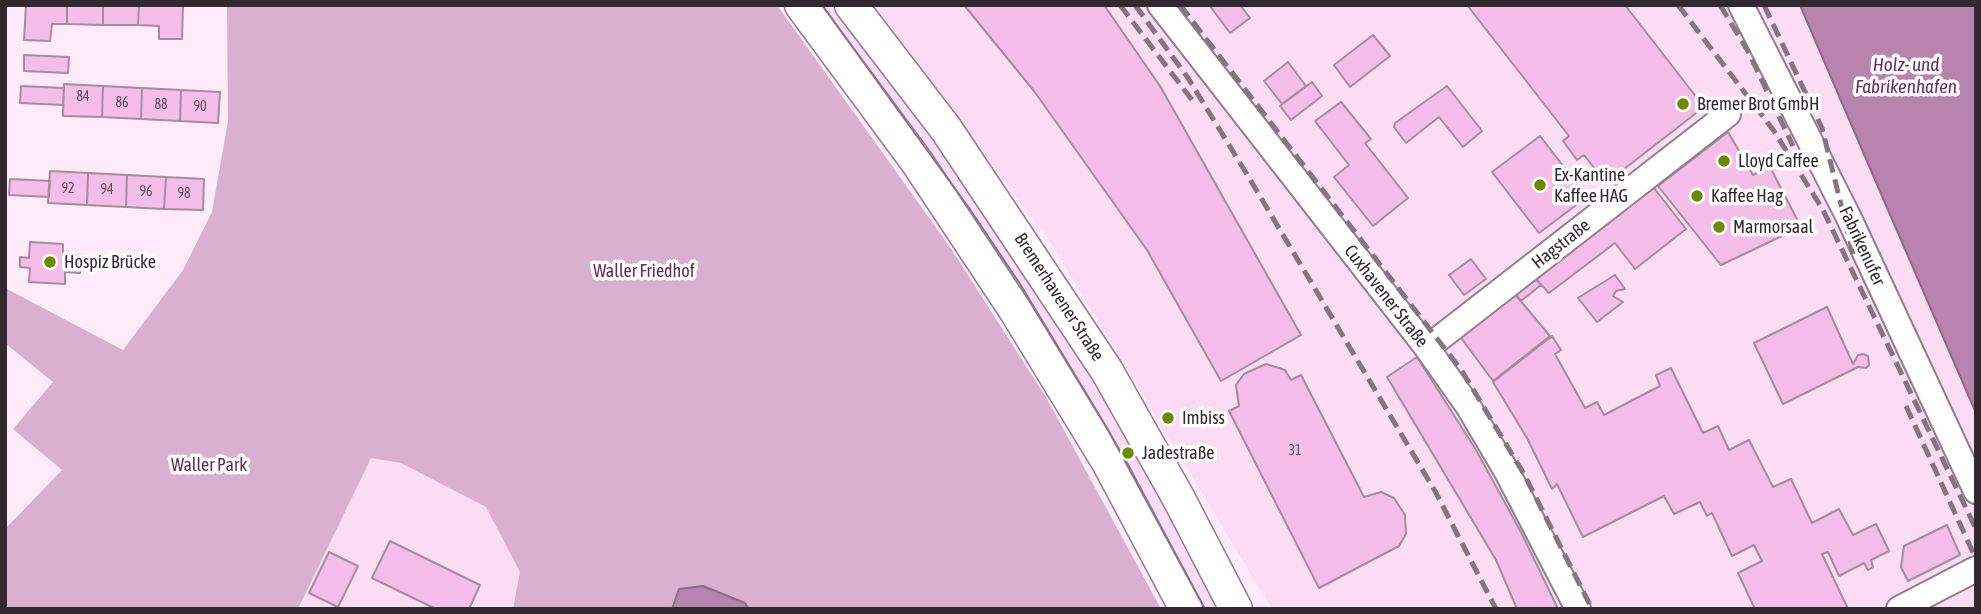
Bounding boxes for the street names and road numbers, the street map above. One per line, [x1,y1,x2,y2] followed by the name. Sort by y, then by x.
[1834,203,1890,289] street label: Fabrikenufer
[1528,215,1594,273] street label: Hagstraße
[1010,229,1108,365] street label: Bremerhavener Straße
[1339,241,1433,351] street label: Cuxhavener Straße

